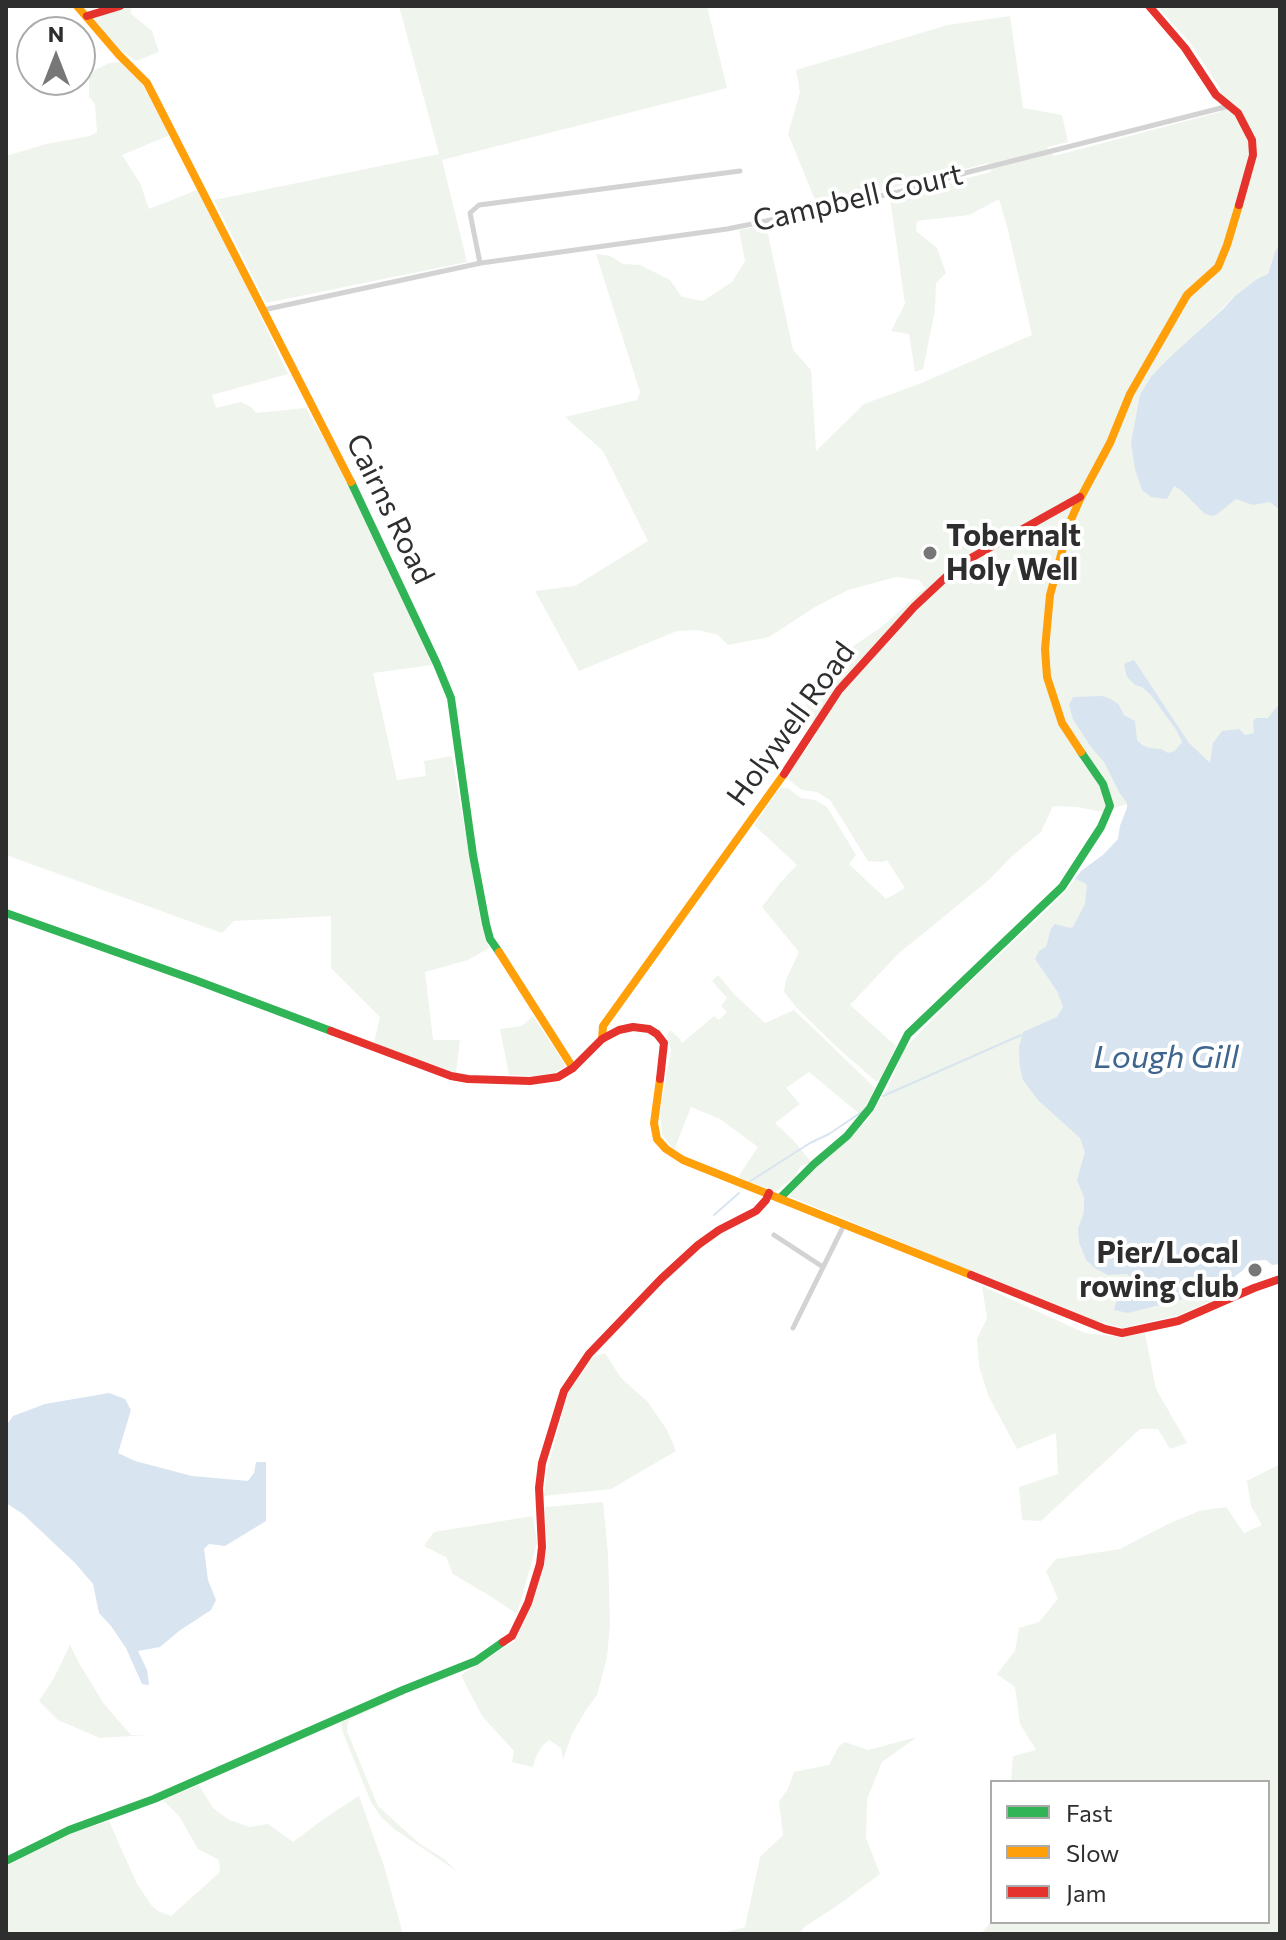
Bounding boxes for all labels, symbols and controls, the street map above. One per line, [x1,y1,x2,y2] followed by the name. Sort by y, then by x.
[16,16,96,96] north arrow
[48,20,64,47] text: N
[750,156,966,240] street label: Campbell Court
[338,428,442,590] street label: Cairns Road
[946,518,1081,588] place label: Tobernalt Holy Well
[921,544,939,562] marker: Tobernalt Holy Well
[719,635,863,813] street label: Holywell Road
[1093,1038,1239,1076] water label: Lough Gill
[1079,1235,1239,1306] place label: Pier/Local rowing club
[1246,1261,1264,1279] marker: Pier/Local rowing club
[990,1780,1270,1924] legend
[1066,1798,1113,1827] text: Fast
[1066,1838,1119,1867] text: Slow
[1066,1878,1106,1907] text: Jam

